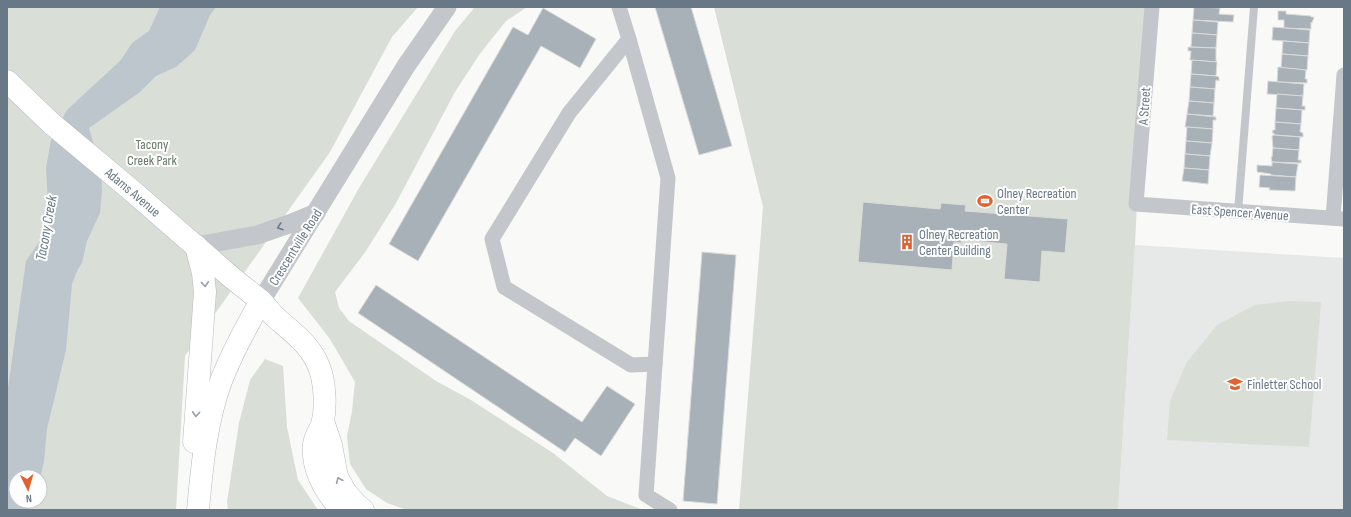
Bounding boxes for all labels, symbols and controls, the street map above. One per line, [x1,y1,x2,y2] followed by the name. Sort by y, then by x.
[1135,87,1154,126] street label: A Street
[127,136,178,169] park label: Tacony Creek Park
[101,164,164,221] street label: Adams Avenue
[997,185,1077,218] place label: Olney Recreation Center
[976,192,994,210] sports icon: Olney Recreation Center
[31,194,62,262] water label: Tacony Creek
[1191,201,1289,224] street label: East Spencer Avenue
[265,206,326,289] street label: Crescentville Road
[276,222,283,231] one-way arrow
[919,226,999,259] place label: Olney Recreation Center Building
[898,233,916,251] building icon: Olney Recreation Center Building
[200,281,209,287] one-way arrow
[1226,375,1244,393] school or university icon: Finletter School
[1247,376,1321,393] place label: Finletter School
[192,411,201,417] one-way arrow
[8,469,48,509] north arrow
[336,476,344,484] one-way arrow
[25,492,32,505] text: N

